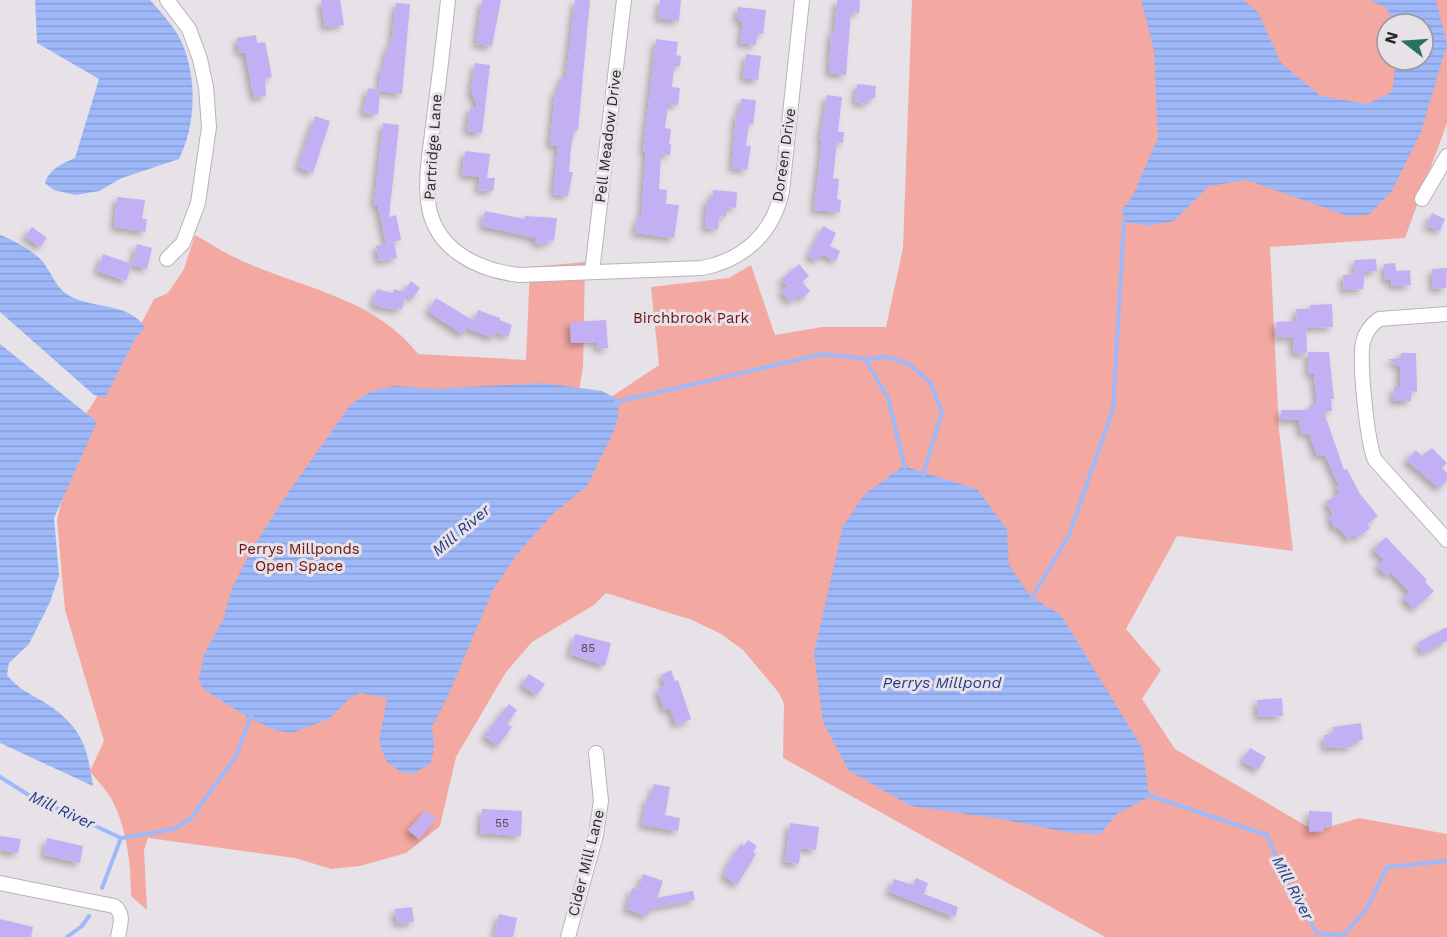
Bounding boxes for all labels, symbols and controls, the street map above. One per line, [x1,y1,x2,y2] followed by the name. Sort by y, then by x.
[1375,12,1435,72] north arrow
[1380,29,1402,46] text: N
[591,68,625,204] street label: Pell Meadow Drive
[420,93,446,201] street label: Partridge Lane
[768,107,800,203] street label: Doreen Drive
[633,309,750,327] park label: Birchbrook Park
[428,500,494,560] water label: Mill River
[238,540,360,575] park label: Perrys Millponds Open Space
[581,641,595,655] house number: 85
[883,673,1003,692] water label: Perrys Millpond
[26,787,98,834] water label: Mill River
[564,808,608,918] street label: Cider Mill Lane
[495,816,509,830] house number: 55
[1268,853,1318,924] water label: Mill River

